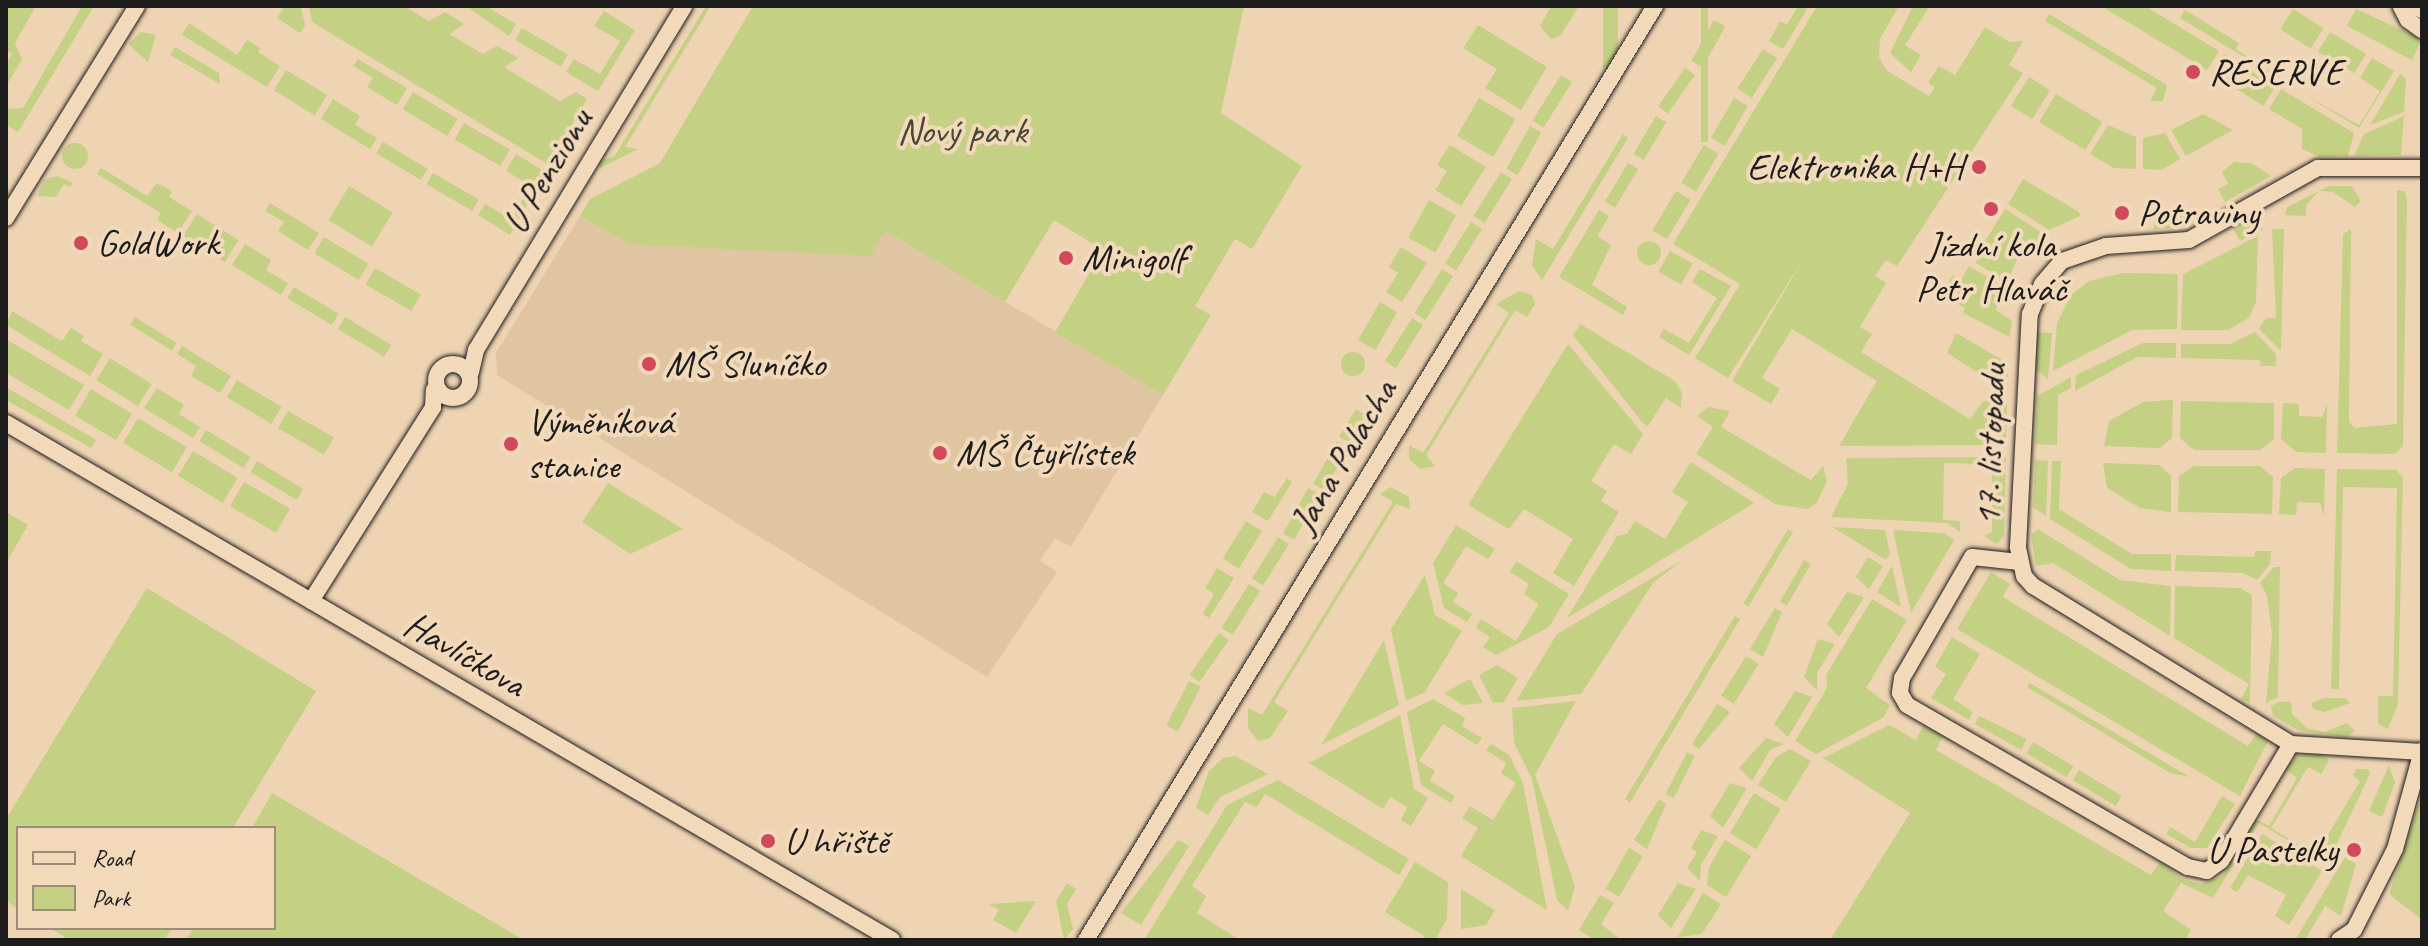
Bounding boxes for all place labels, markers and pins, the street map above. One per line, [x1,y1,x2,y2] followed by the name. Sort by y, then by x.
[2209,49,2343,95] place label: RESERVE
[2184,63,2202,81] marker: RESERVE
[1747,144,1963,190] place label: Elektronika H+H
[1970,158,1988,176] marker: Elektronika H+H
[2138,190,2259,236] place label: Potraviny
[1982,200,2000,218] marker: Jízdní kola Petr Hlaváč
[2113,204,2131,222] marker: Potraviny
[97,220,219,266] place label: GoldWork
[1915,222,2067,312] place label: Jízdní kola Petr Hlaváč
[72,234,90,252] marker: GoldWork
[1082,235,1185,281] place label: Minigolf
[1057,249,1075,267] marker: Minigolf
[665,341,825,387] place label: MŠ Sluníčko
[640,355,658,373] marker: MŠ Sluníčko
[527,399,673,488] place label: Výměníková stanice
[956,430,1134,476] place label: MŠ Čtyřlístek
[502,435,520,453] marker: Výměníková stanice
[931,444,949,462] marker: MŠ Čtyřlístek
[784,818,888,864] place label: U hřiště
[2207,827,2338,873] place label: U Pastelky
[759,832,777,850] marker: U hřiště
[2345,841,2363,859] marker: U Pastelky

